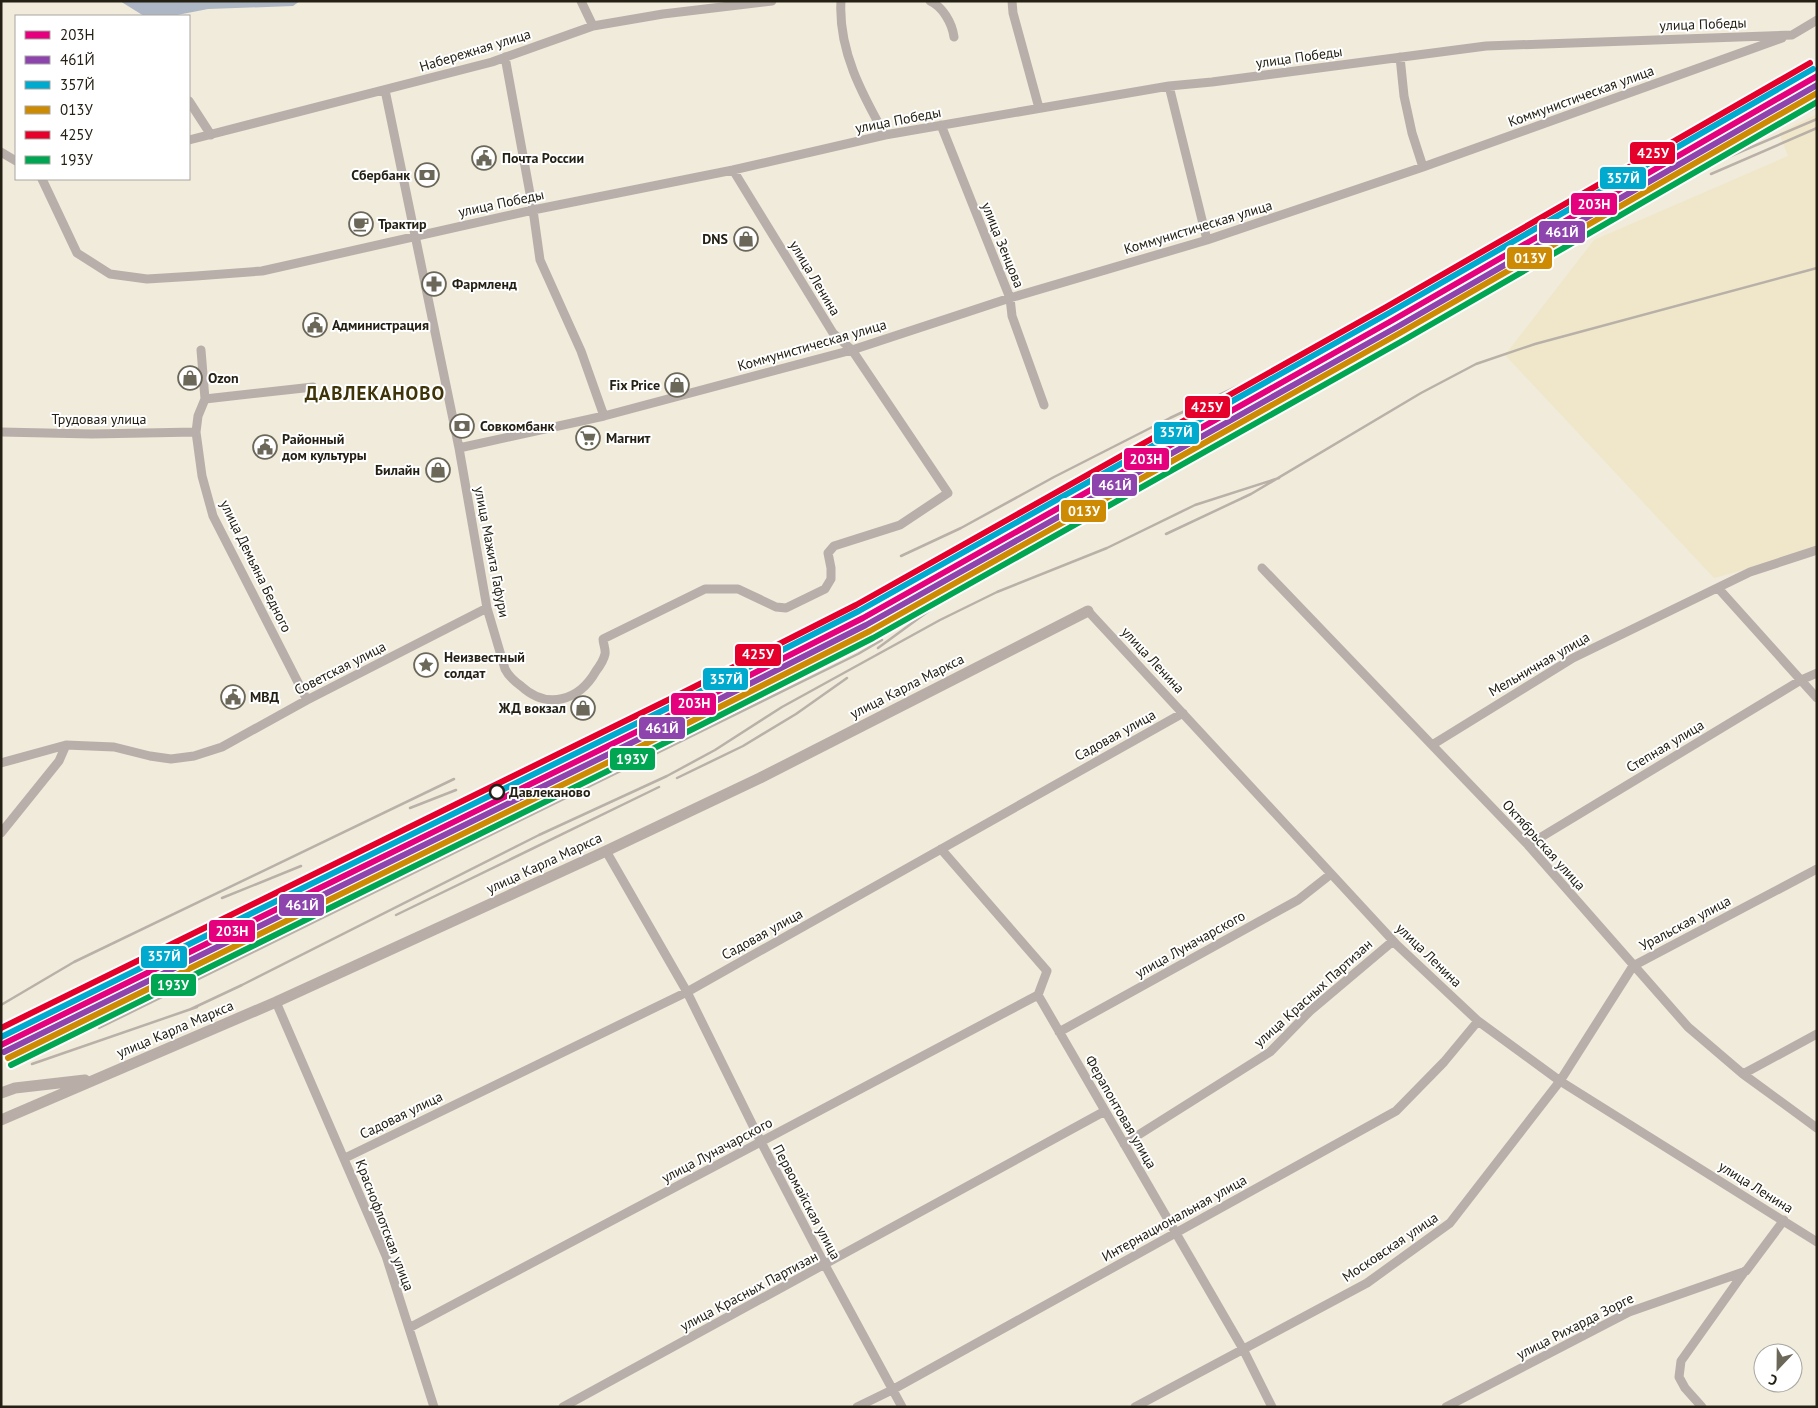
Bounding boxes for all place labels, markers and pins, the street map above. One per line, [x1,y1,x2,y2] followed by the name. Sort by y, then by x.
[471,145,497,171] public building icon: Почта России
[502,149,584,167] place label: Почта России
[414,162,440,188] bank icon: Сбербанк
[351,166,410,184] place label: Сбербанк
[348,211,374,237] cafe icon: Трактир
[378,215,427,233] place label: Трактир
[733,226,759,252] shop icon: DNS
[702,230,728,248] place label: DNS
[421,271,447,297] pharmacy icon: Фармленд
[452,275,517,293] place label: Фармленд
[302,312,328,338] public building icon: Администрация
[332,316,429,334] place label: Администрация
[177,365,203,391] shop icon: Ozon
[208,369,239,387] place label: Ozon
[664,372,690,398] shop icon: Fix Price
[609,376,660,394] place label: Fix Price
[449,413,475,439] bank icon: Совкомбанк
[480,417,554,435] place label: Совкомбанк
[575,425,601,451] supermarket icon: Магнит
[606,429,651,447] place label: Магнит
[281,430,367,464] place label: Районный дом культуры
[252,434,278,460] public building icon: Районный дом культуры
[425,457,451,483] shop icon: Билайн
[375,461,420,479] place label: Билайн
[444,648,525,682] place label: Неизвестный солдат
[413,652,439,678] place icon: Неизвестный солдат
[220,684,246,710] public building icon: МВД
[250,688,279,706] place label: МВД
[570,695,596,721] shop icon: ЖД вокзал
[498,699,566,717] place label: ЖД вокзал
[509,783,591,801] place label: Давлеканово
[489,784,505,800] marker: Давлеканово

